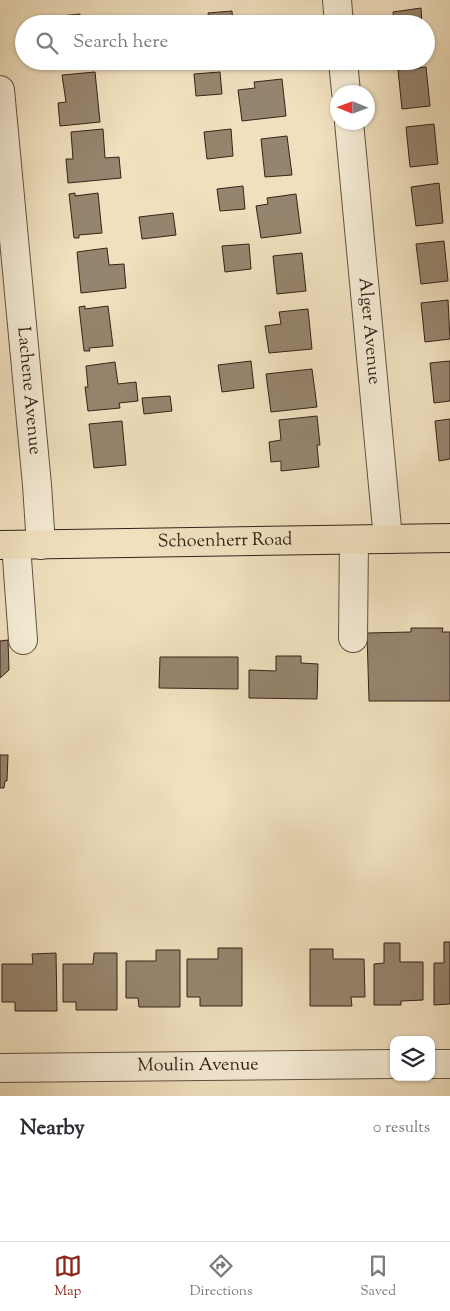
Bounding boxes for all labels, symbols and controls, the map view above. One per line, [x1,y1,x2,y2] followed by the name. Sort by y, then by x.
[15,15,435,70] search box
[33,29,61,57] icon: search
[73,29,168,56] text: Search here
[330,85,375,130] north arrow
[351,276,386,386] street label: Alger Avenue
[9,325,47,456] street label: Lachene Avenue
[157,527,293,556] street label: Schoenherr Road
[390,1036,435,1081] map controls
[390,1036,435,1081] button: layers
[137,1052,259,1080] street label: Moulin Avenue
[20,1114,85,1144] text: Nearby
[373,1117,430,1140] text: 0 results
[54,1252,82,1302] tab: Map
[189,1252,253,1302] tab: Directions
[360,1252,396,1302] tab: Saved

